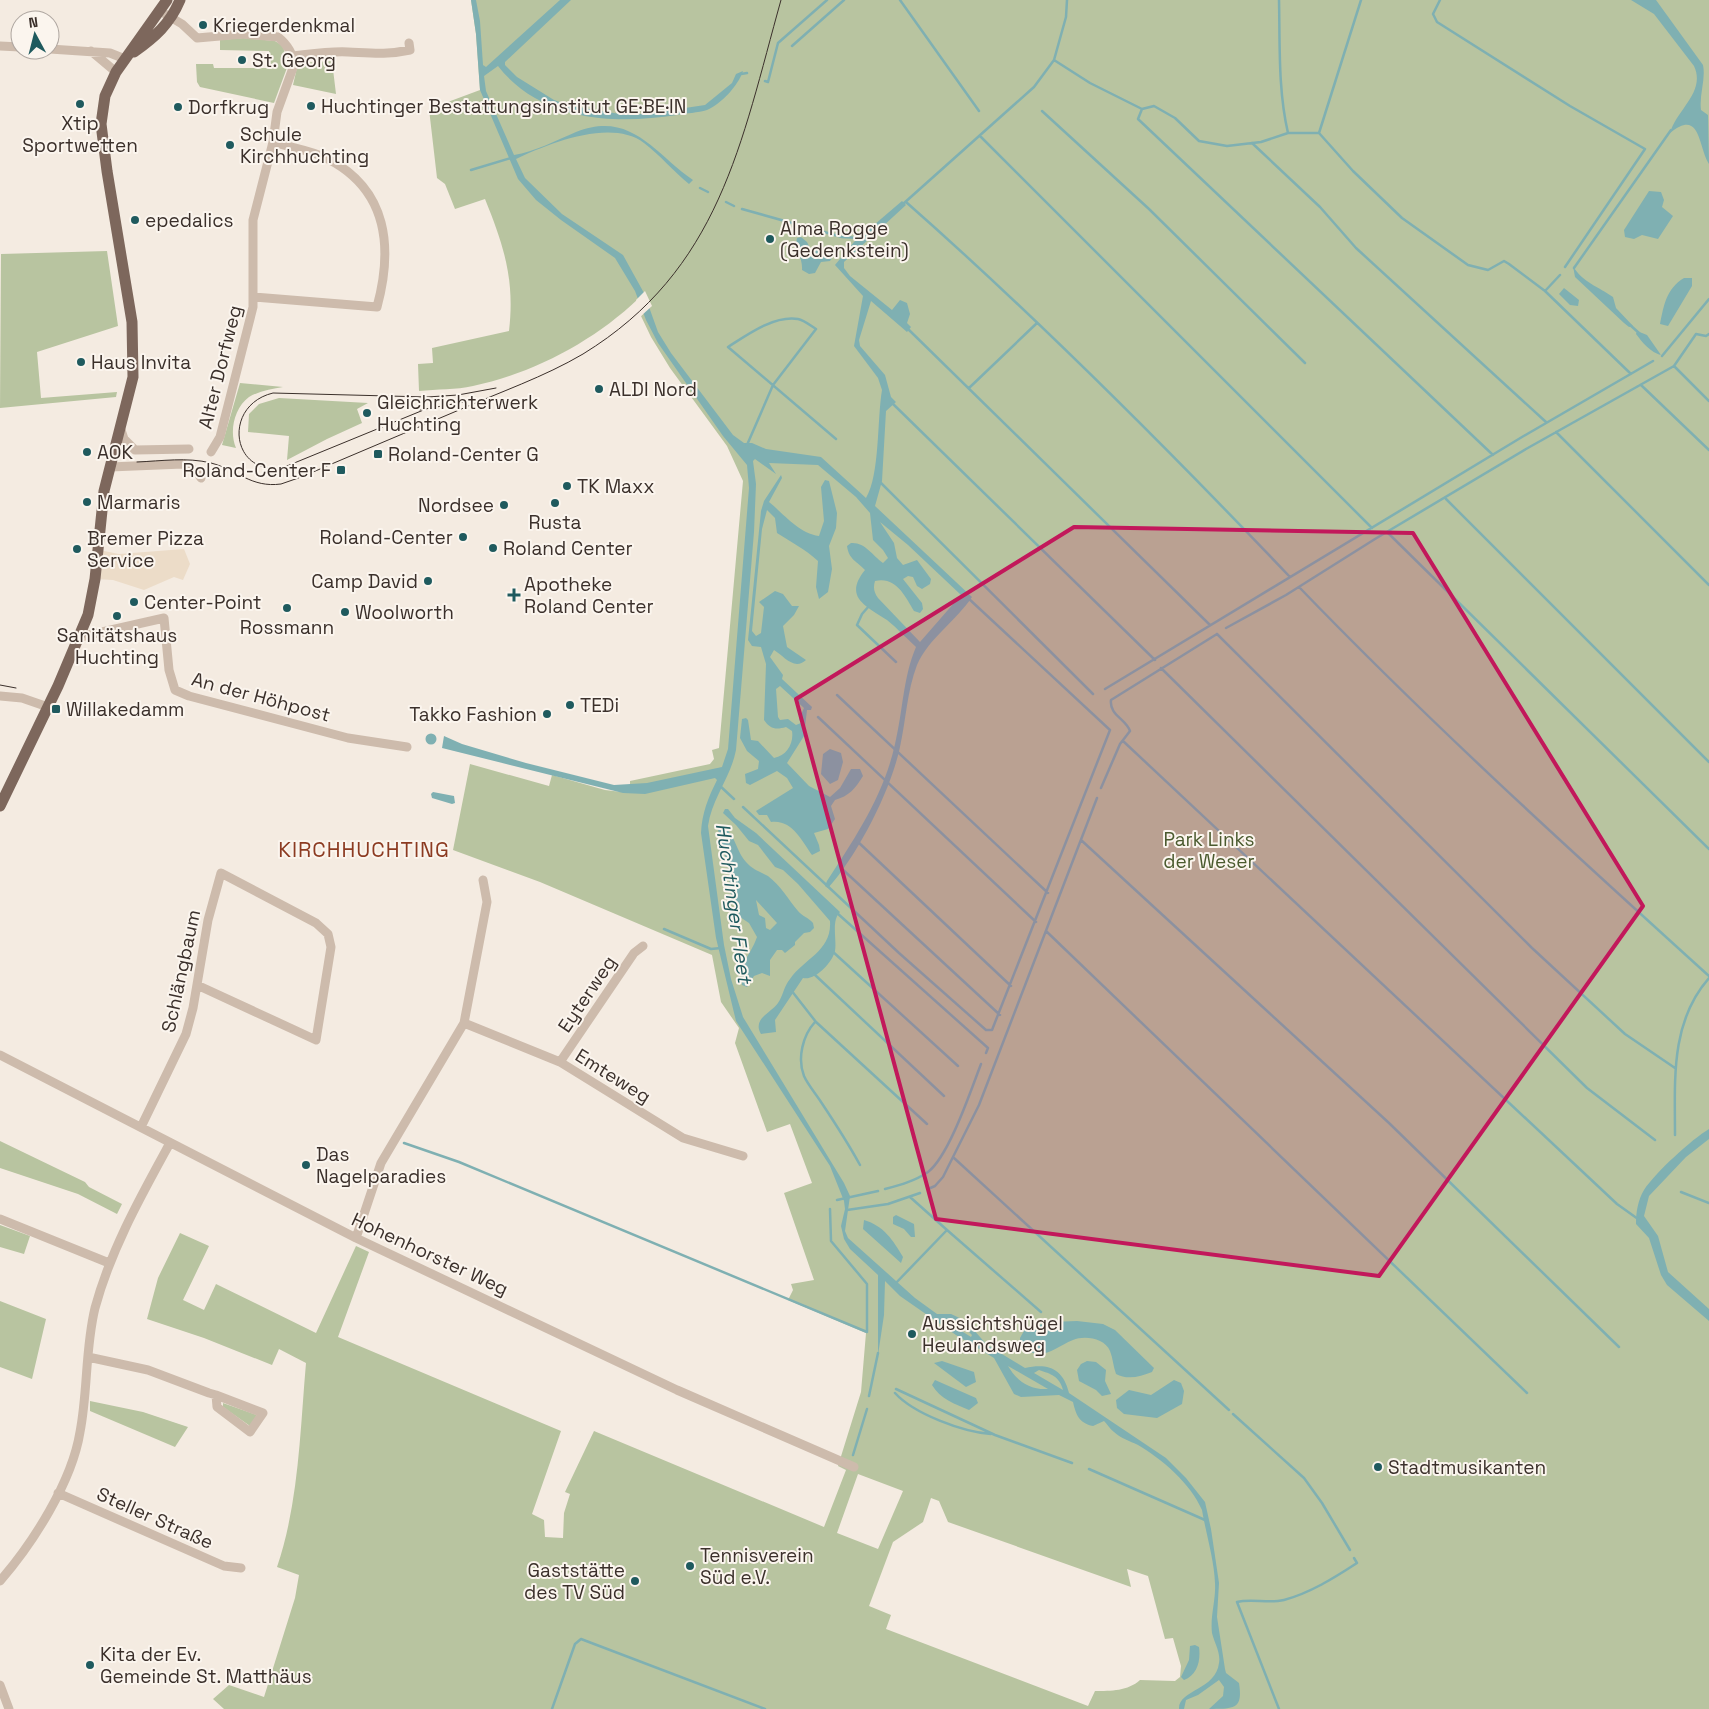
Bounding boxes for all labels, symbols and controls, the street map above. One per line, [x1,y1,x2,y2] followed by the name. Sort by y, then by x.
[10,10,60,60] north arrow
[28,13,39,32] text: N
[213,13,355,38] place label: Kriegerdenkmal
[197,19,209,31] marker: Kriegerdenkmal
[252,48,336,73] place label: St. Georg
[236,54,248,66] marker: St. Georg
[321,94,686,119] place label: Huchtinger Bestattungsinstitut GE·BE·IN
[188,95,269,120] place label: Dorfkrug
[74,98,86,110] marker: Xtip Sportwetten
[305,100,317,112] marker: Huchtinger Bestattungsinstitut GE·BE·IN
[172,101,184,113] marker: Dorfkrug
[22,111,138,158] place label: Xtip Sportwetten
[240,122,369,169] place label: Schule Kirchhuchting
[224,139,236,151] marker: Schule Kirchhuchting
[145,208,234,233] place label: epedalics
[129,214,141,226] marker: epedalics
[780,216,909,263] place label: Alma Rogge (Gedenkstein)
[764,233,776,245] marker: Alma Rogge (Gedenkstein)
[193,303,247,431] street label: Alter Dorfweg
[91,350,191,375] place label: Haus Invita
[75,356,87,368] marker: Haus Invita
[609,377,697,402] place label: ALDI Nord
[593,383,605,395] marker: ALDI Nord
[377,390,538,437] place label: Gleichrichterwerk Huchting
[361,407,373,419] marker: Gleichrichterwerk Huchting
[97,440,133,465] place label: AOK
[388,442,539,467] place label: Roland-Center G
[81,446,93,458] marker: AOK
[372,448,384,460] marker: Roland-Center G
[182,458,331,483] place label: Roland-Center F
[335,464,347,476] marker: Roland-Center F
[577,474,655,499] place label: TK Maxx
[561,480,573,492] marker: TK Maxx
[97,490,181,515] place label: Marmaris
[418,493,494,518] place label: Nordsee
[81,496,93,508] marker: Marmaris
[549,497,561,509] marker: Rusta
[498,499,510,511] marker: Nordsee
[528,510,582,535] place label: Rusta
[320,525,453,550] place label: Roland-Center
[87,526,204,573] place label: Bremer Pizza Service
[457,531,469,543] marker: Roland-Center
[503,536,633,561] place label: Roland Center
[487,542,499,554] marker: Roland Center
[71,543,83,555] marker: Bremer Pizza Service
[311,569,418,594] place label: Camp David
[524,572,654,619] place label: Apotheke Roland Center
[422,575,434,587] marker: Camp David
[508,589,520,601] marker: Apotheke Roland Center
[144,590,262,615] place label: Center-Point
[128,596,140,608] marker: Center-Point
[355,600,454,625] place label: Woolworth
[281,602,293,614] marker: Rossmann
[339,606,351,618] marker: Woolworth
[111,610,123,622] marker: Sanitätshaus Huchting
[240,615,334,640] place label: Rossmann
[57,623,177,670] place label: Sanitätshaus Huchting
[189,666,333,728] street label: An der Höhpost
[580,693,619,718] place label: TEDi
[66,697,184,722] place label: Willakedamm
[564,699,576,711] marker: TEDi
[409,702,537,727] place label: Takko Fashion
[50,703,62,715] marker: Willakedamm
[541,708,553,720] marker: Takko Fashion
[710,821,758,986] water label: Huchtinger Fleet
[1163,827,1255,874] park label: Park Links der Weser
[278,836,450,863] district label: KIRCHHUCHTING
[156,907,206,1035] street label: Schlängbaum
[552,951,622,1037] street label: Eyterweg
[570,1043,656,1109] street label: Emteweg
[316,1142,446,1189] place label: Das Nagelparadies
[300,1159,312,1171] marker: Das Nagelparadies
[348,1207,512,1301] street label: Hohenhorster Weg
[922,1311,1063,1358] place label: Aussichtshügel Heulandsweg
[906,1328,918,1340] marker: Aussichtshügel Heulandsweg
[1388,1455,1546,1480] place label: Stadtmusikanten
[1372,1461,1384,1473] marker: Stadtmusikanten
[93,1481,217,1555] street label: Steller Straße
[700,1543,814,1590] place label: Tennisverein Süd e.V.
[524,1558,625,1605] place label: Gaststätte des TV Süd
[684,1560,696,1572] marker: Tennisverein Süd e.V.
[629,1575,641,1587] marker: Gaststätte des TV Süd
[100,1642,312,1689] place label: Kita der Ev. Gemeinde St. Matthäus
[84,1659,96,1671] marker: Kita der Ev. Gemeinde St. Matthäus

